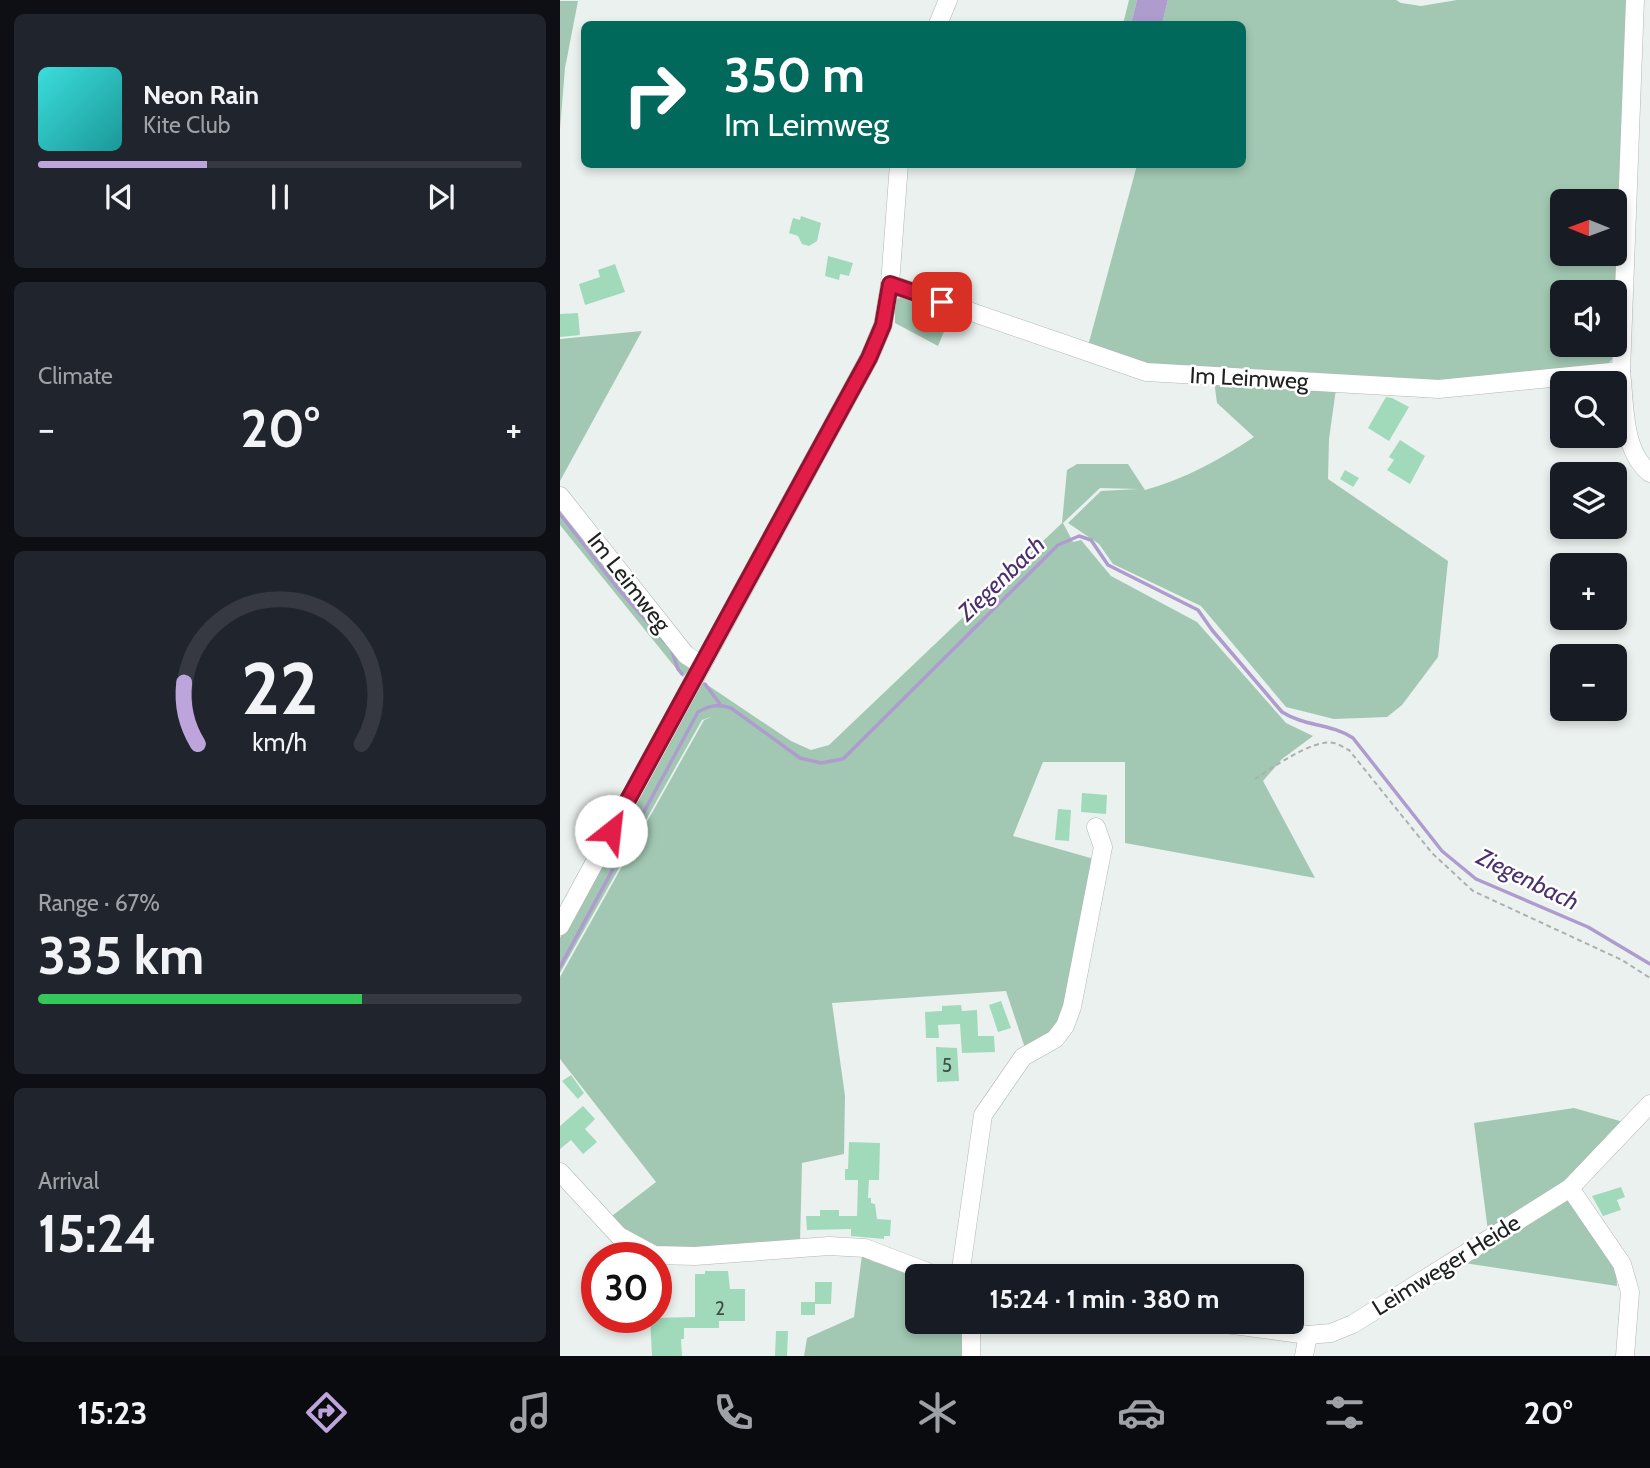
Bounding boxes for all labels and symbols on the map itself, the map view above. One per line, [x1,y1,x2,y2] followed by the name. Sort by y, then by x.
[1550,189,1628,266] north arrow
[912,272,972,332] pin
[1189,361,1310,395] street label: Im Leimweg
[581,527,677,638] street label: Im Leimweg
[951,529,1051,627] water label: Ziegenbach
[574,794,648,868] position arrow
[1471,841,1584,916] water label: Ziegenbach
[942,1054,952,1077] house number: 5
[1367,1208,1525,1322] street label: Leimweger Heide
[581,1242,672,1333] speed limit sign: 30
[715,1297,725,1320] house number: 2

